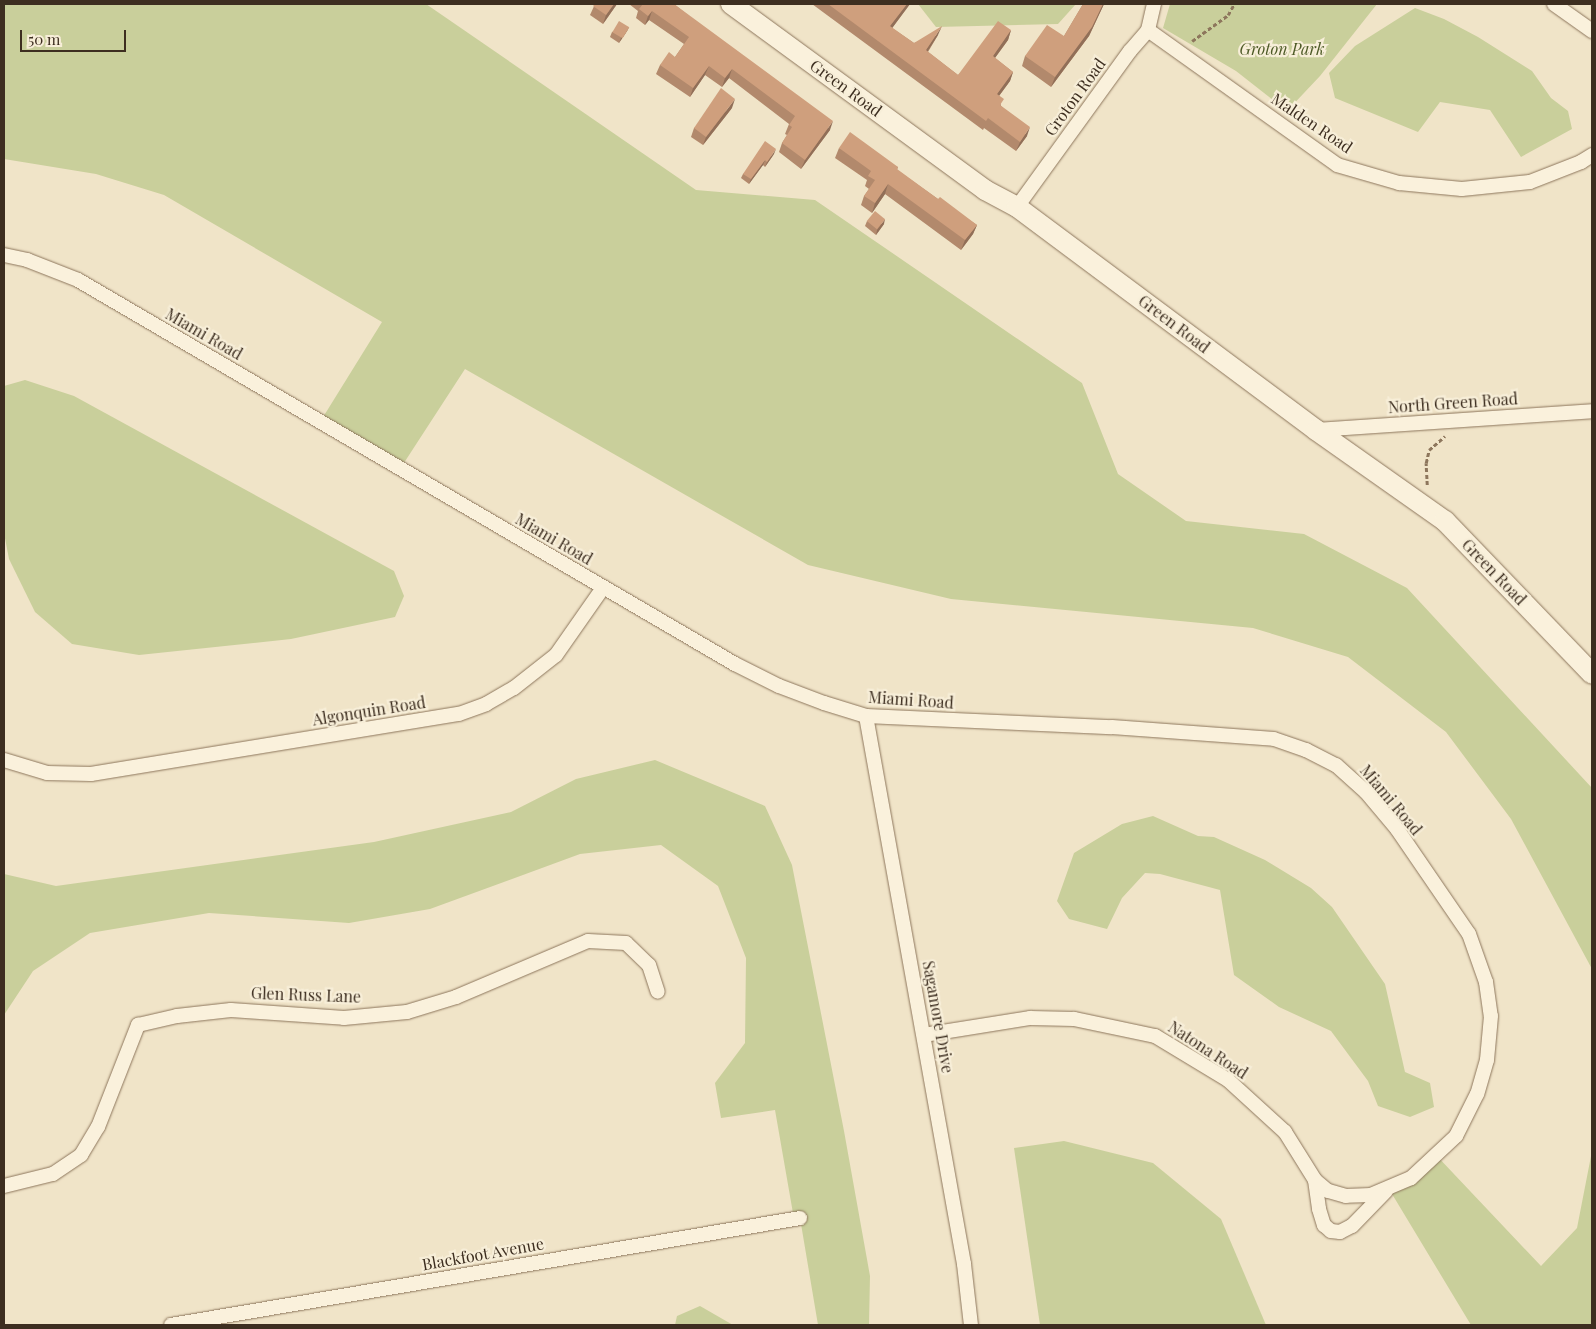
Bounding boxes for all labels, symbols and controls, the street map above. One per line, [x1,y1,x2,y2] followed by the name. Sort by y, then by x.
[22,20,129,52] scale bar
[28,29,60,49] text: 50 m
[1240,39,1324,59] park label: Groton Park
[1040,54,1110,140] street label: Groton Road
[806,55,886,121] street label: Green Road
[1268,89,1356,157] street label: Malden Road
[1135,291,1213,357] street label: Green Road
[162,304,246,364] street label: Miami Road
[1387,389,1519,417] street label: North Green Road
[512,509,596,569] street label: Miami Road
[1458,535,1530,609] street label: Green Road
[867,687,955,713] street label: Miami Road
[311,693,427,729] street label: Algonquin Road
[1356,761,1426,839] street label: Miami Road
[919,959,957,1075] street label: Sagamore Drive
[251,983,361,1007] street label: Glen Russ Lane
[1165,1017,1251,1083] street label: Natona Road
[420,1234,546,1274] street label: Blackfoot Avenue

